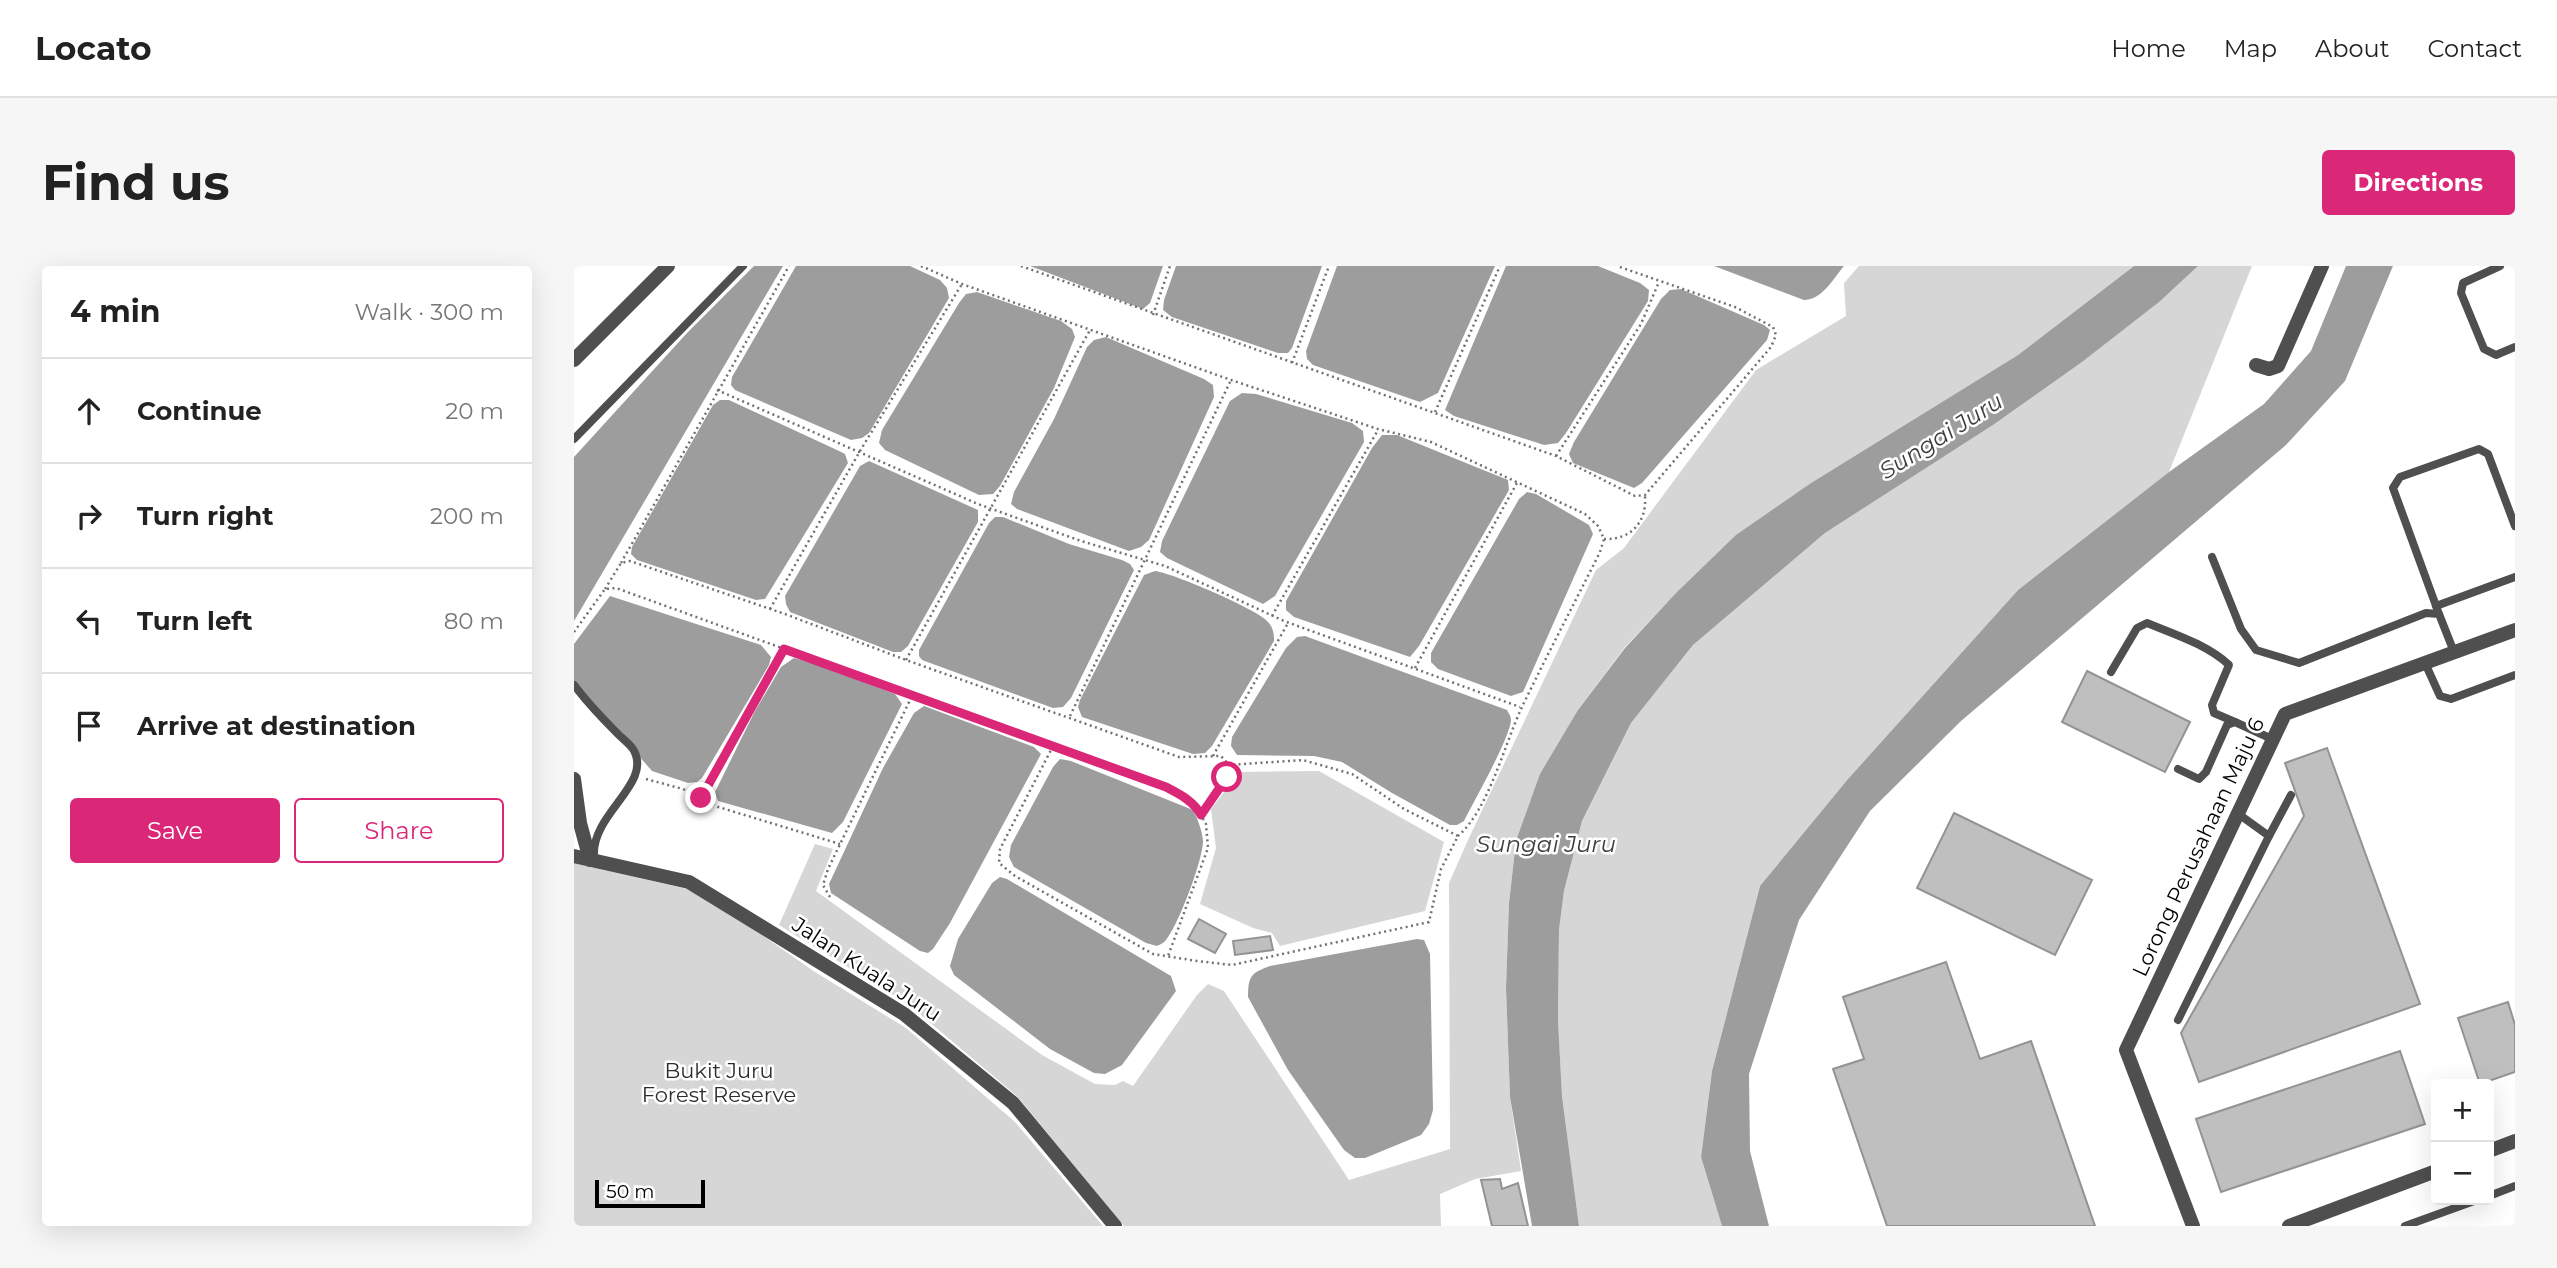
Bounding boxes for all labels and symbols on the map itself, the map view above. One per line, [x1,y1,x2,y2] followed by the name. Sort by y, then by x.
[1874,387,2008,485] water label: Sungai Juru
[2127,713,2269,980] street label: Lorong Perusahaan Maju 6
[1211,761,1242,792] route start
[685,782,716,813] route end
[1476,830,1616,858] water label: Sungai Juru
[787,911,946,1026] street label: Jalan Kuala Juru
[642,1058,796,1107] park label: Bukit Juru Forest Reserve
[595,1177,705,1209] scale bar

